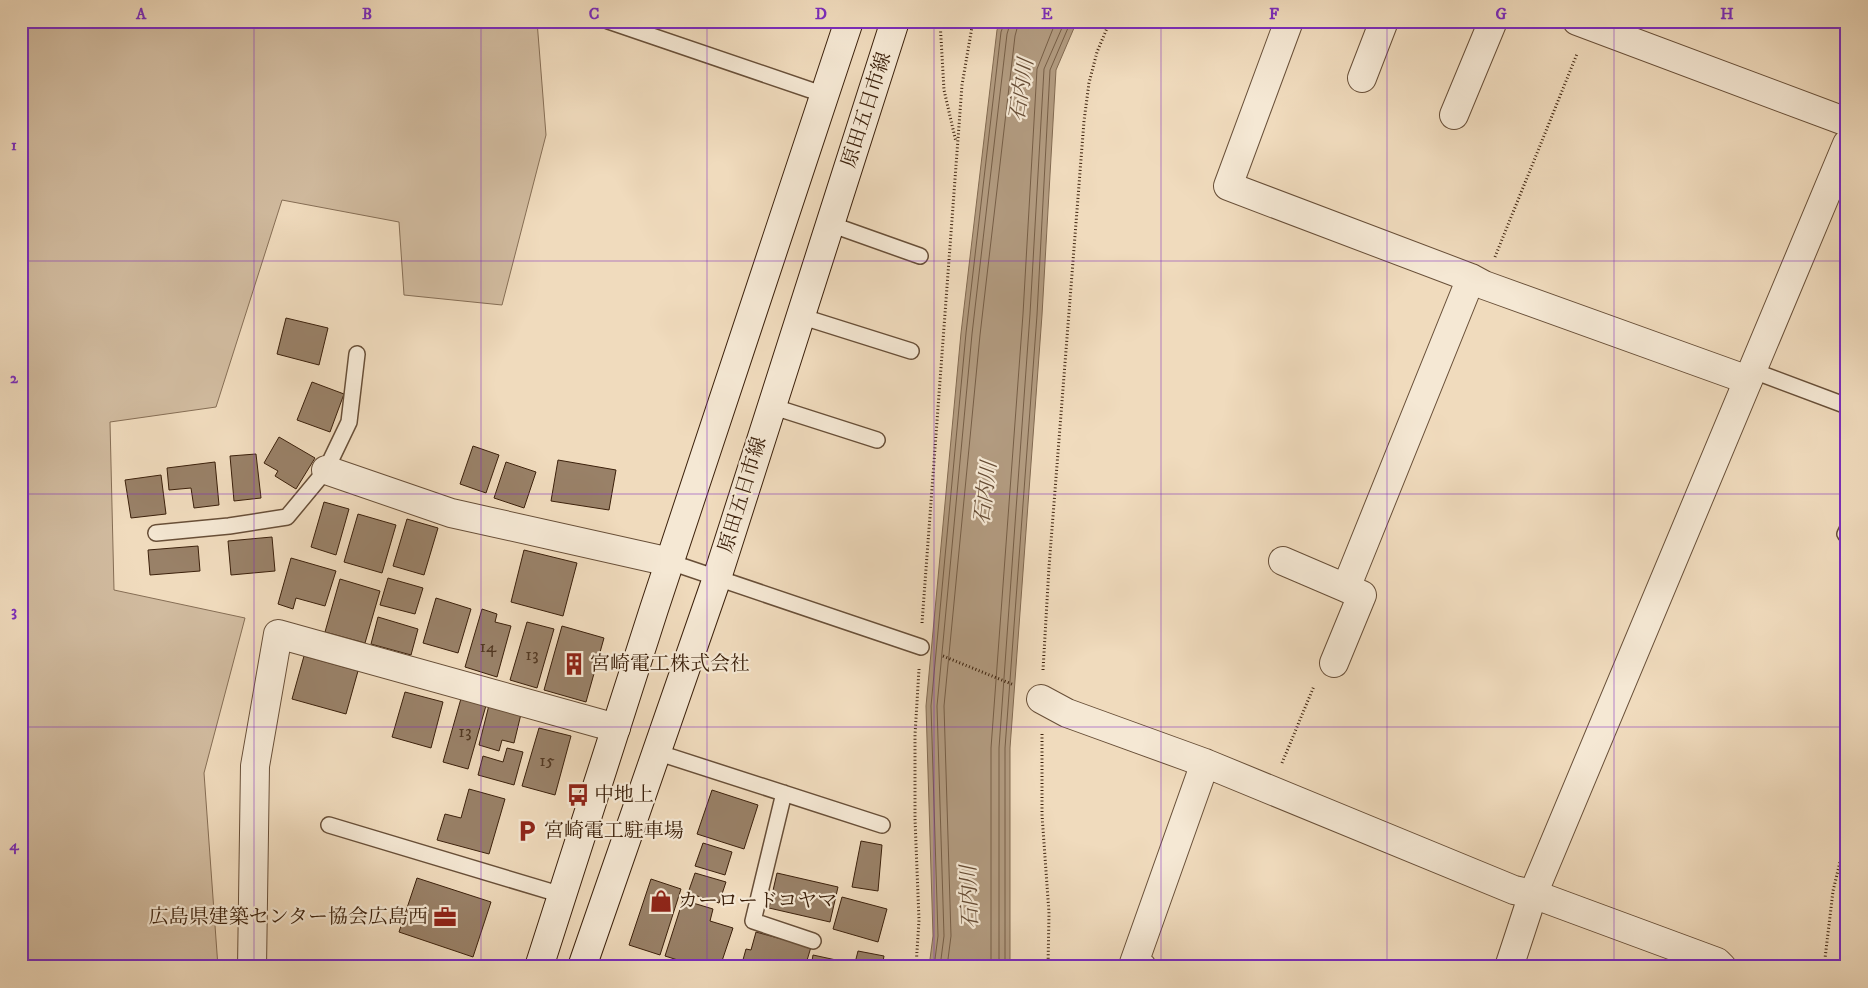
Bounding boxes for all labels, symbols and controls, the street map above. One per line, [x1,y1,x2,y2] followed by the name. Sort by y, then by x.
[135,4,147,24] text: A
[362,4,372,24] text: B
[589,4,599,24] text: C
[815,4,827,24] text: D
[1041,4,1053,24] text: E
[1269,4,1279,24] text: F
[1495,4,1507,24] text: G
[1720,4,1734,24] text: H
[837,49,897,171] street label: 原田五日市線
[1004,55,1040,123] water label: 石内川
[11,135,17,155] text: 1
[10,368,19,388] text: 2
[714,434,772,556] street label: 原田五日市線
[969,458,1003,526] water label: 石内川
[11,601,17,621] text: 3
[480,636,497,658] house number: 14
[525,644,539,666] house number: 13
[561,651,587,677] building icon: 宮崎電工株式会社
[590,652,750,677] place label: 宮崎電工株式会社
[458,721,472,743] house number: 13
[539,750,555,772] house number: 15
[565,782,591,808] bus stop icon: 中地上
[594,783,654,808] place label: 中地上
[514,818,540,844] parking icon: 宮崎電工駐車場
[544,819,684,844] place label: 宮崎電工駐車場
[8,835,19,855] text: 4
[956,863,984,929] water label: 石内川
[648,888,674,914] shop icon: カーロードコヤマ
[678,889,837,914] place label: カーロードコヤマ
[432,904,458,930] office icon: 広島県建築センター協会広島西
[149,905,428,930] place label: 広島県建築センター協会広島西

